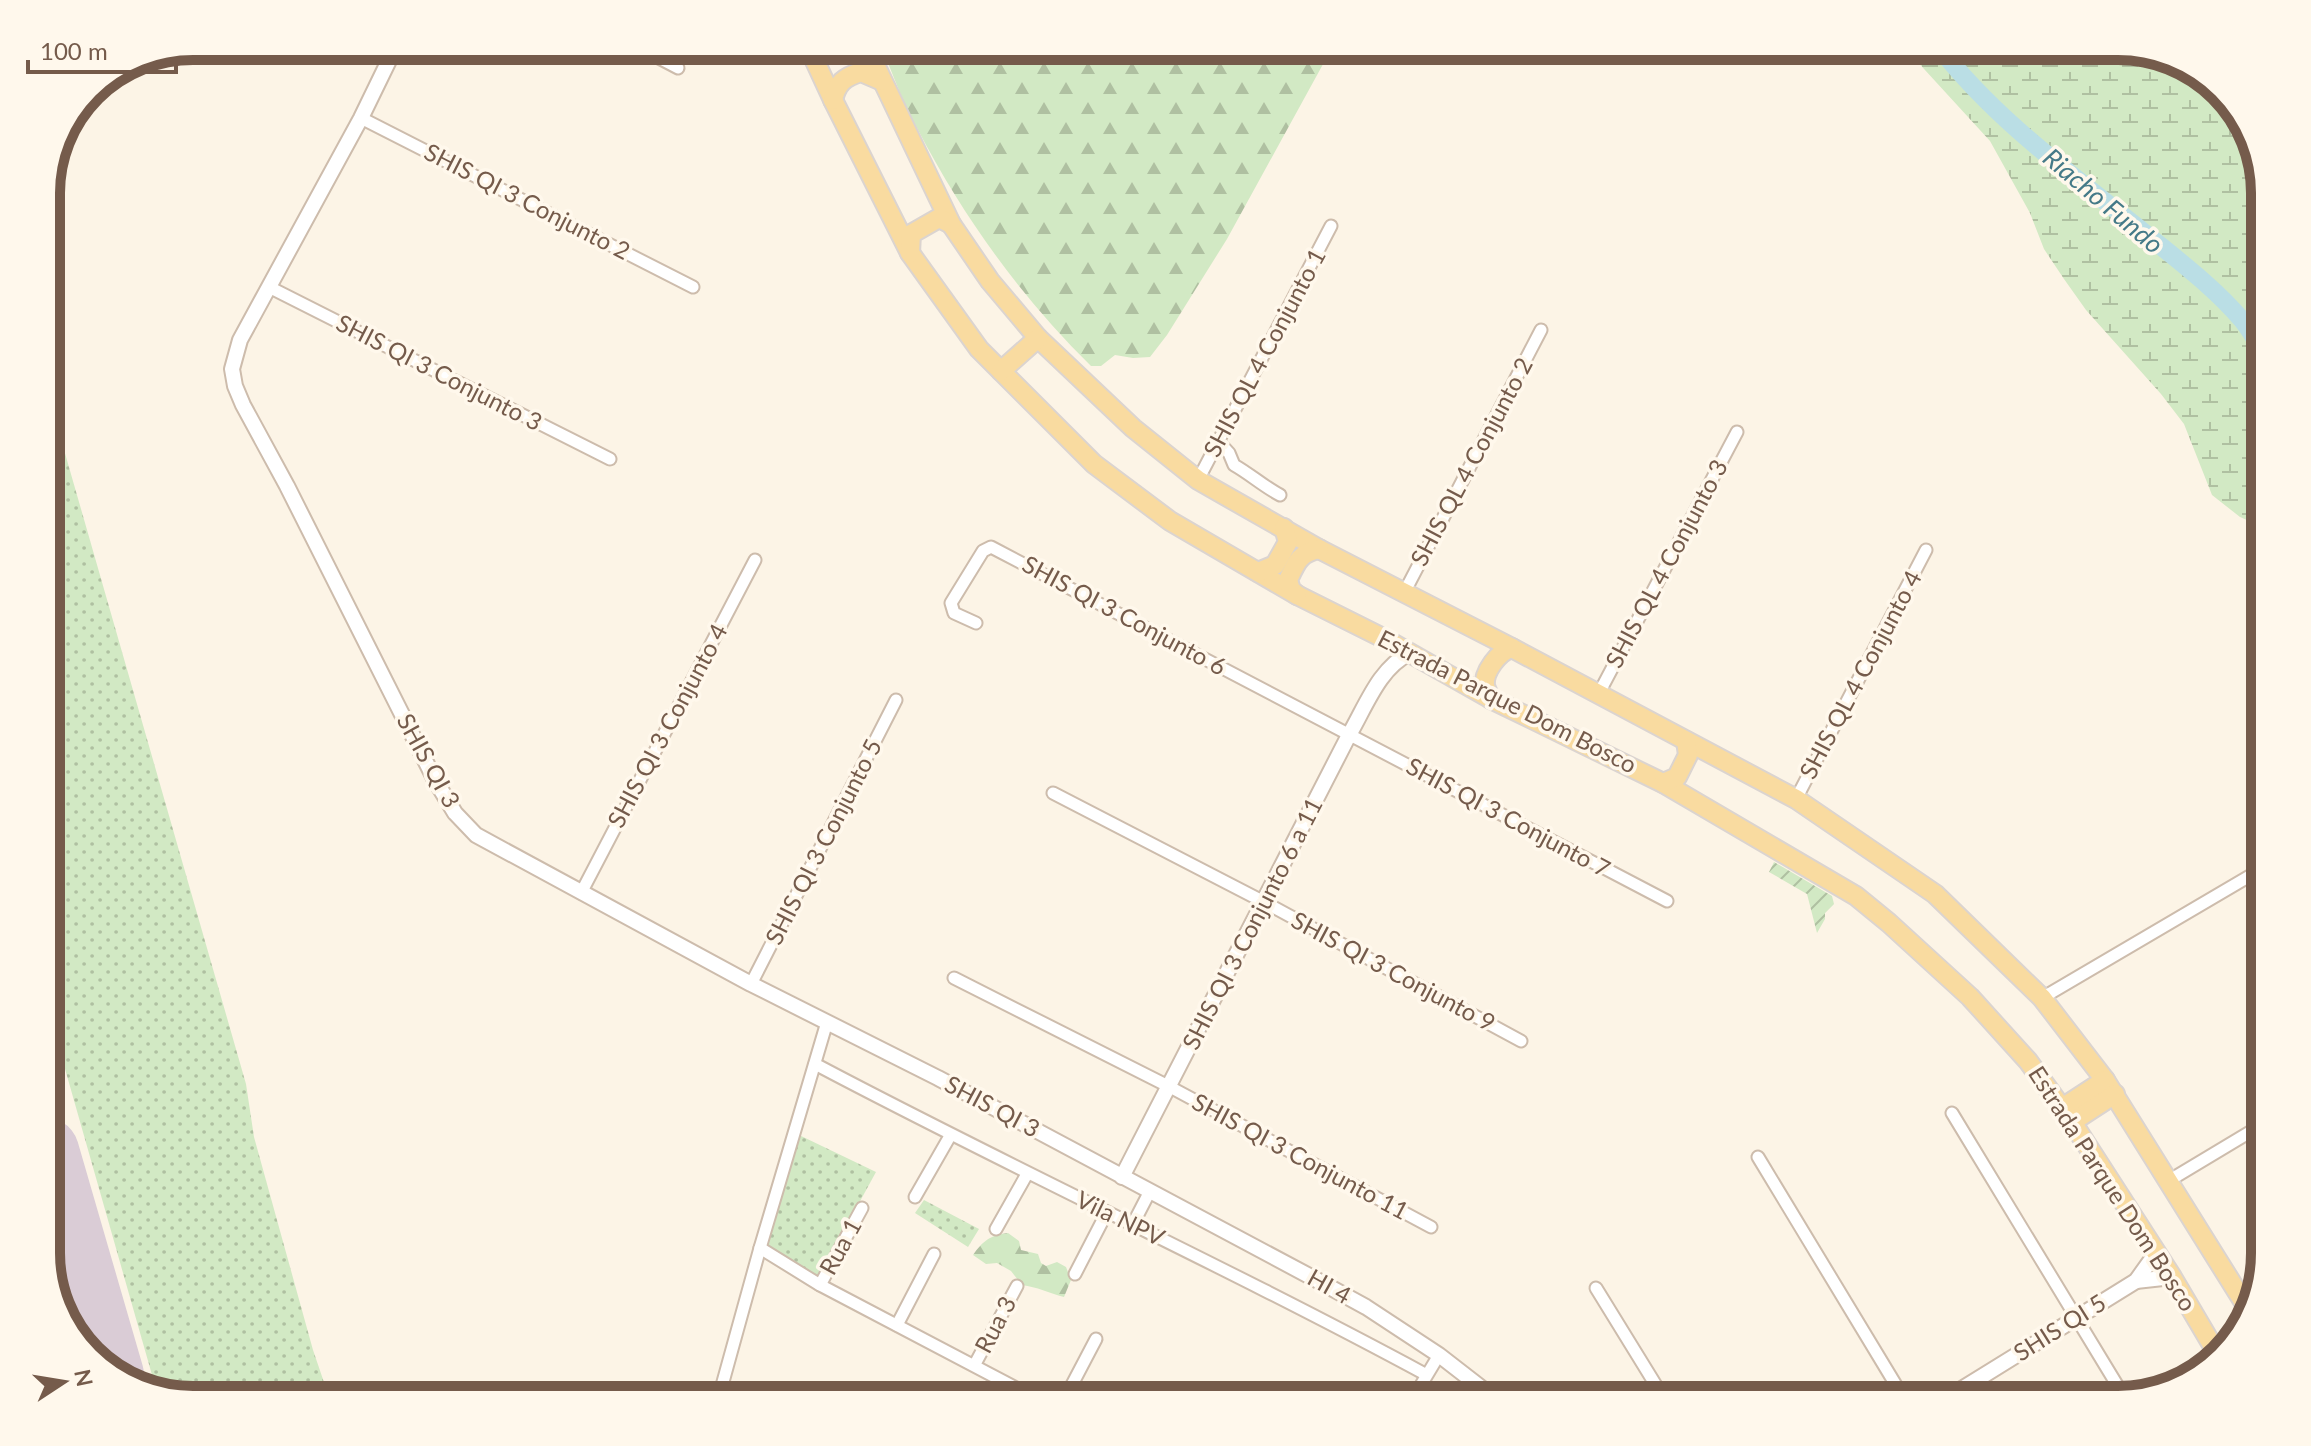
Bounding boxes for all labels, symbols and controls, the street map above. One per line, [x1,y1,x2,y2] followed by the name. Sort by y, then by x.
[28,24,176,74] scale bar
[40,36,108,65] text: 100 m
[420,136,635,265] street label: SHIS QI 3 Conjunto 2
[2037,141,2170,260] water label: Riacho Fundo
[1196,243,1331,461] street label: SHIS QL 4 Conjunto 1
[332,307,547,436] street label: SHIS QI 3 Conjunto 3
[1403,352,1538,570] street label: SHIS QL 4 Conjunto 2
[1598,454,1733,672] street label: SHIS QL 4 Conjunto 3
[1018,549,1232,681] street label: SHIS QI 3 Conjunto 6
[1792,565,1927,783] street label: SHIS QL 4 Conjunto 4
[601,618,733,832] street label: SHIS QI 3 Conjunto 4
[1374,623,1642,779] street label: Estrada Parque Dom Bosco
[392,708,467,812] street label: SHIS QI 3
[758,734,887,949] street label: SHIS QI 3 Conjunto 5
[1402,751,1616,883] street label: SHIS QI 3 Conjunto 7
[1175,793,1328,1054] street label: SHIS QI 3 Conjunto 6 a 11
[1287,905,1501,1037] street label: SHIS QI 3 Conjunto 9
[2023,1060,2203,1316] street label: Estrada Parque Dom Bosco
[940,1069,1045,1143] street label: SHIS QI 3
[1188,1086,1414,1225] street label: SHIS QI 3 Conjunto 11
[1072,1184,1170,1252] street label: Vila NPV
[812,1213,867,1280] street label: Rua 1
[1303,1262,1357,1309] street label: HI 4
[2008,1287,2111,1366] street label: SHIS QI 5
[968,1291,1022,1358] street label: Rua 3
[24,1342,104,1422] north arrow
[69,1367,99,1389] text: N

